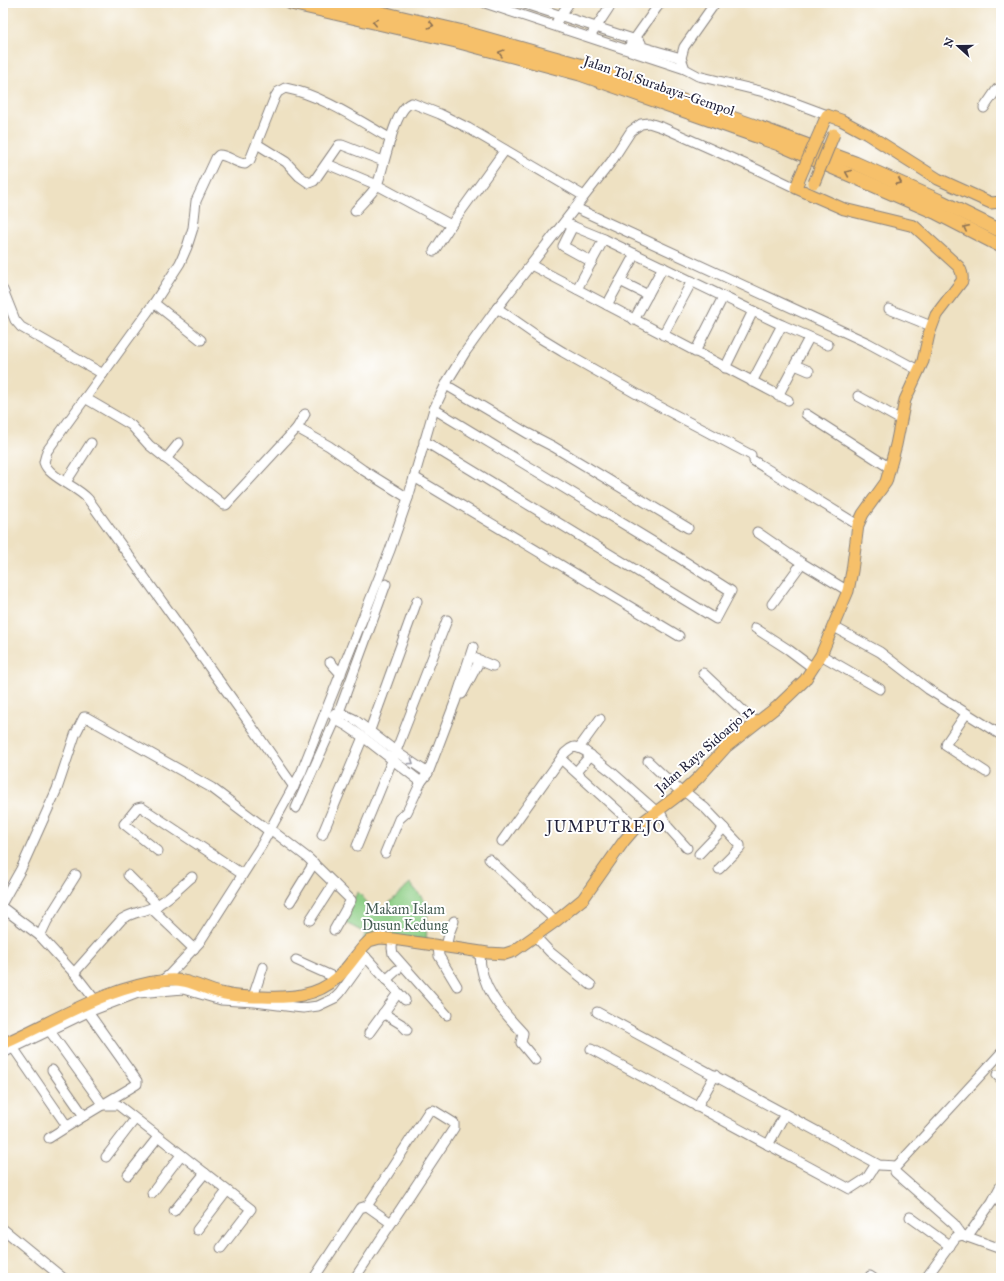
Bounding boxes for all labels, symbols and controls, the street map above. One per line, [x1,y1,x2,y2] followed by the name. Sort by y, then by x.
[371,19,378,27] one-way arrow
[428,20,434,28] one-way arrow
[938,26,978,66] north arrow
[941,35,957,49] text: N
[498,49,505,58] one-way arrow
[579,52,737,121] street label: Jalan Tol Surabaya–Gempol
[845,170,852,178] one-way arrow
[895,178,902,186] one-way arrow
[963,225,971,233] one-way arrow
[650,701,759,799] street label: Jalan Raya Sidoarjo 12
[407,757,414,765] one-way arrow
[544,817,666,837] district label: JUMPUTREJO
[362,901,448,934] park label: Makam Islam Dusun Kedung

